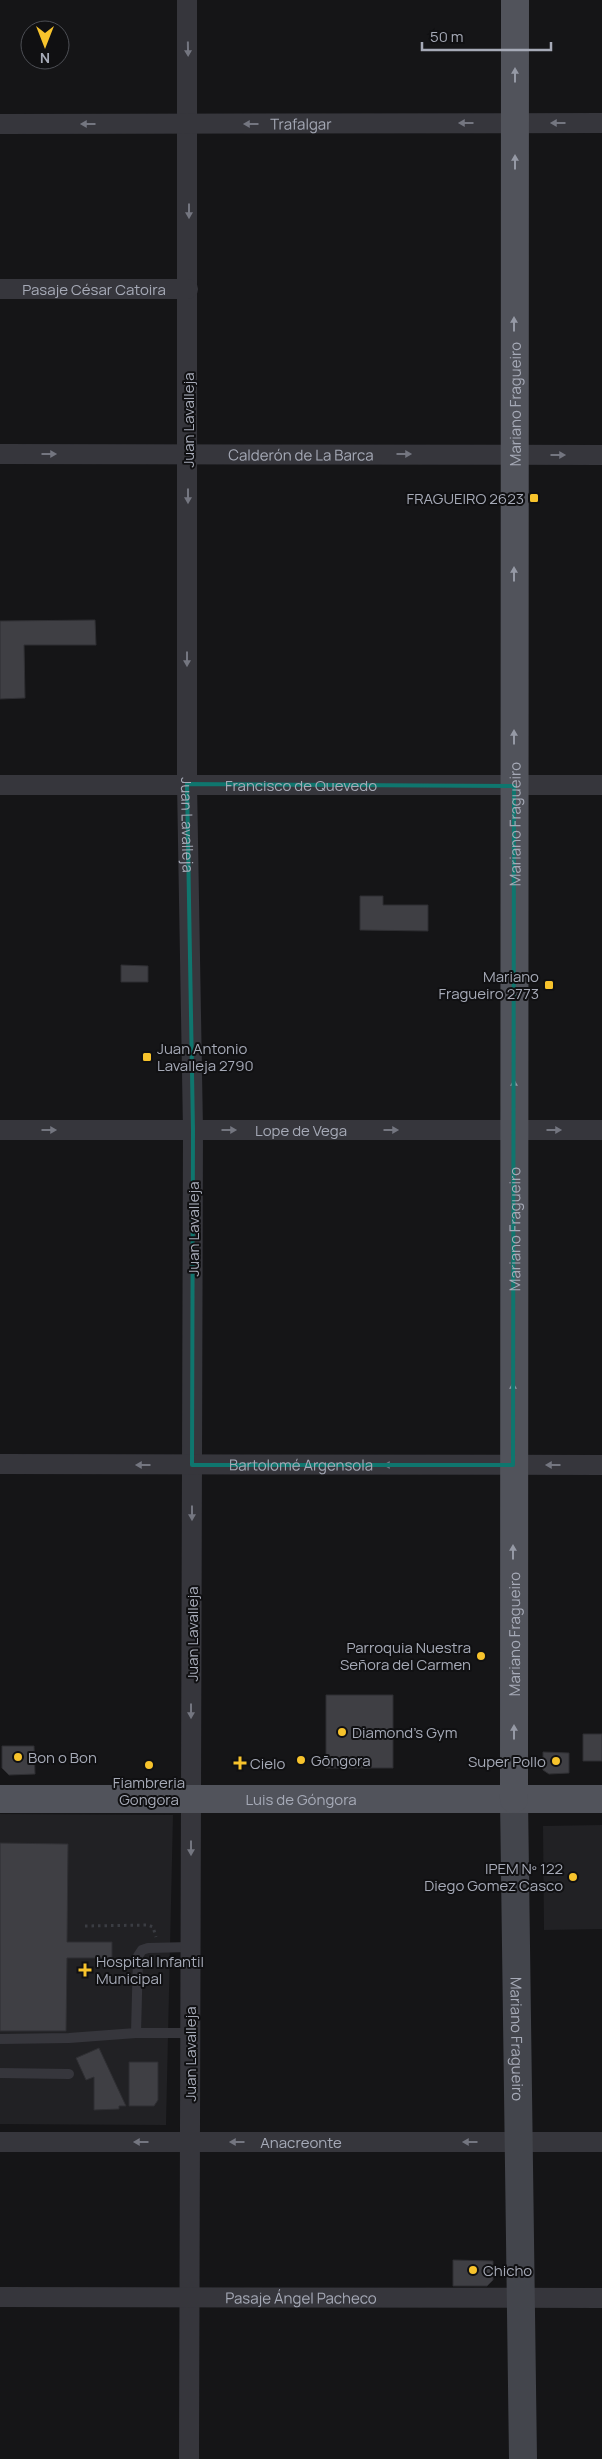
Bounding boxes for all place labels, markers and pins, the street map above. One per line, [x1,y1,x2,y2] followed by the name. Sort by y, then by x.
[407,488,524,509] place label: FRAGUEIRO 2623
[528,492,540,504] marker: FRAGUEIRO 2623
[439,966,539,1004] place label: Mariano Fragueiro 2773
[543,979,555,991] marker: Mariano Fragueiro 2773
[157,1038,254,1076] place label: Juan Antonio Lavalleja 2790
[141,1051,153,1063] marker: Juan Antonio Lavalleja 2790
[340,1637,471,1675] place label: Parroquia Nuestra Señora del Carmen
[475,1650,487,1662] marker: Parroquia Nuestra Señora del Carmen
[352,1722,457,1743] place label: Diamond's Gym
[336,1726,348,1738] marker: Diamond's Gym
[28,1747,97,1768] place label: Bon o Bon
[311,1750,371,1771] place label: Gōngora
[12,1751,24,1763] marker: Bon o Bon
[468,1751,546,1772] place label: Super Pollo
[250,1753,286,1774] place label: Cielo
[295,1754,307,1766] marker: Gōngora
[550,1755,562,1767] marker: Super Pollo
[234,1757,246,1769] marker: Cielo
[143,1759,155,1771] marker: Fiambreria Gongora
[113,1772,185,1810] place label: Fiambreria Gongora
[424,1858,563,1896] place label: IPEM Nº 122 Diego Gomez Casco
[567,1871,579,1883] marker: IPEM Nº 122 Diego Gomez Casco
[96,1951,204,1989] place label: Hospital Infantil Municipal
[78,1963,92,1977] marker: Hospital Infantil Municipal
[483,2260,532,2281] place label: Chicho
[467,2264,479,2276] marker: Chicho

